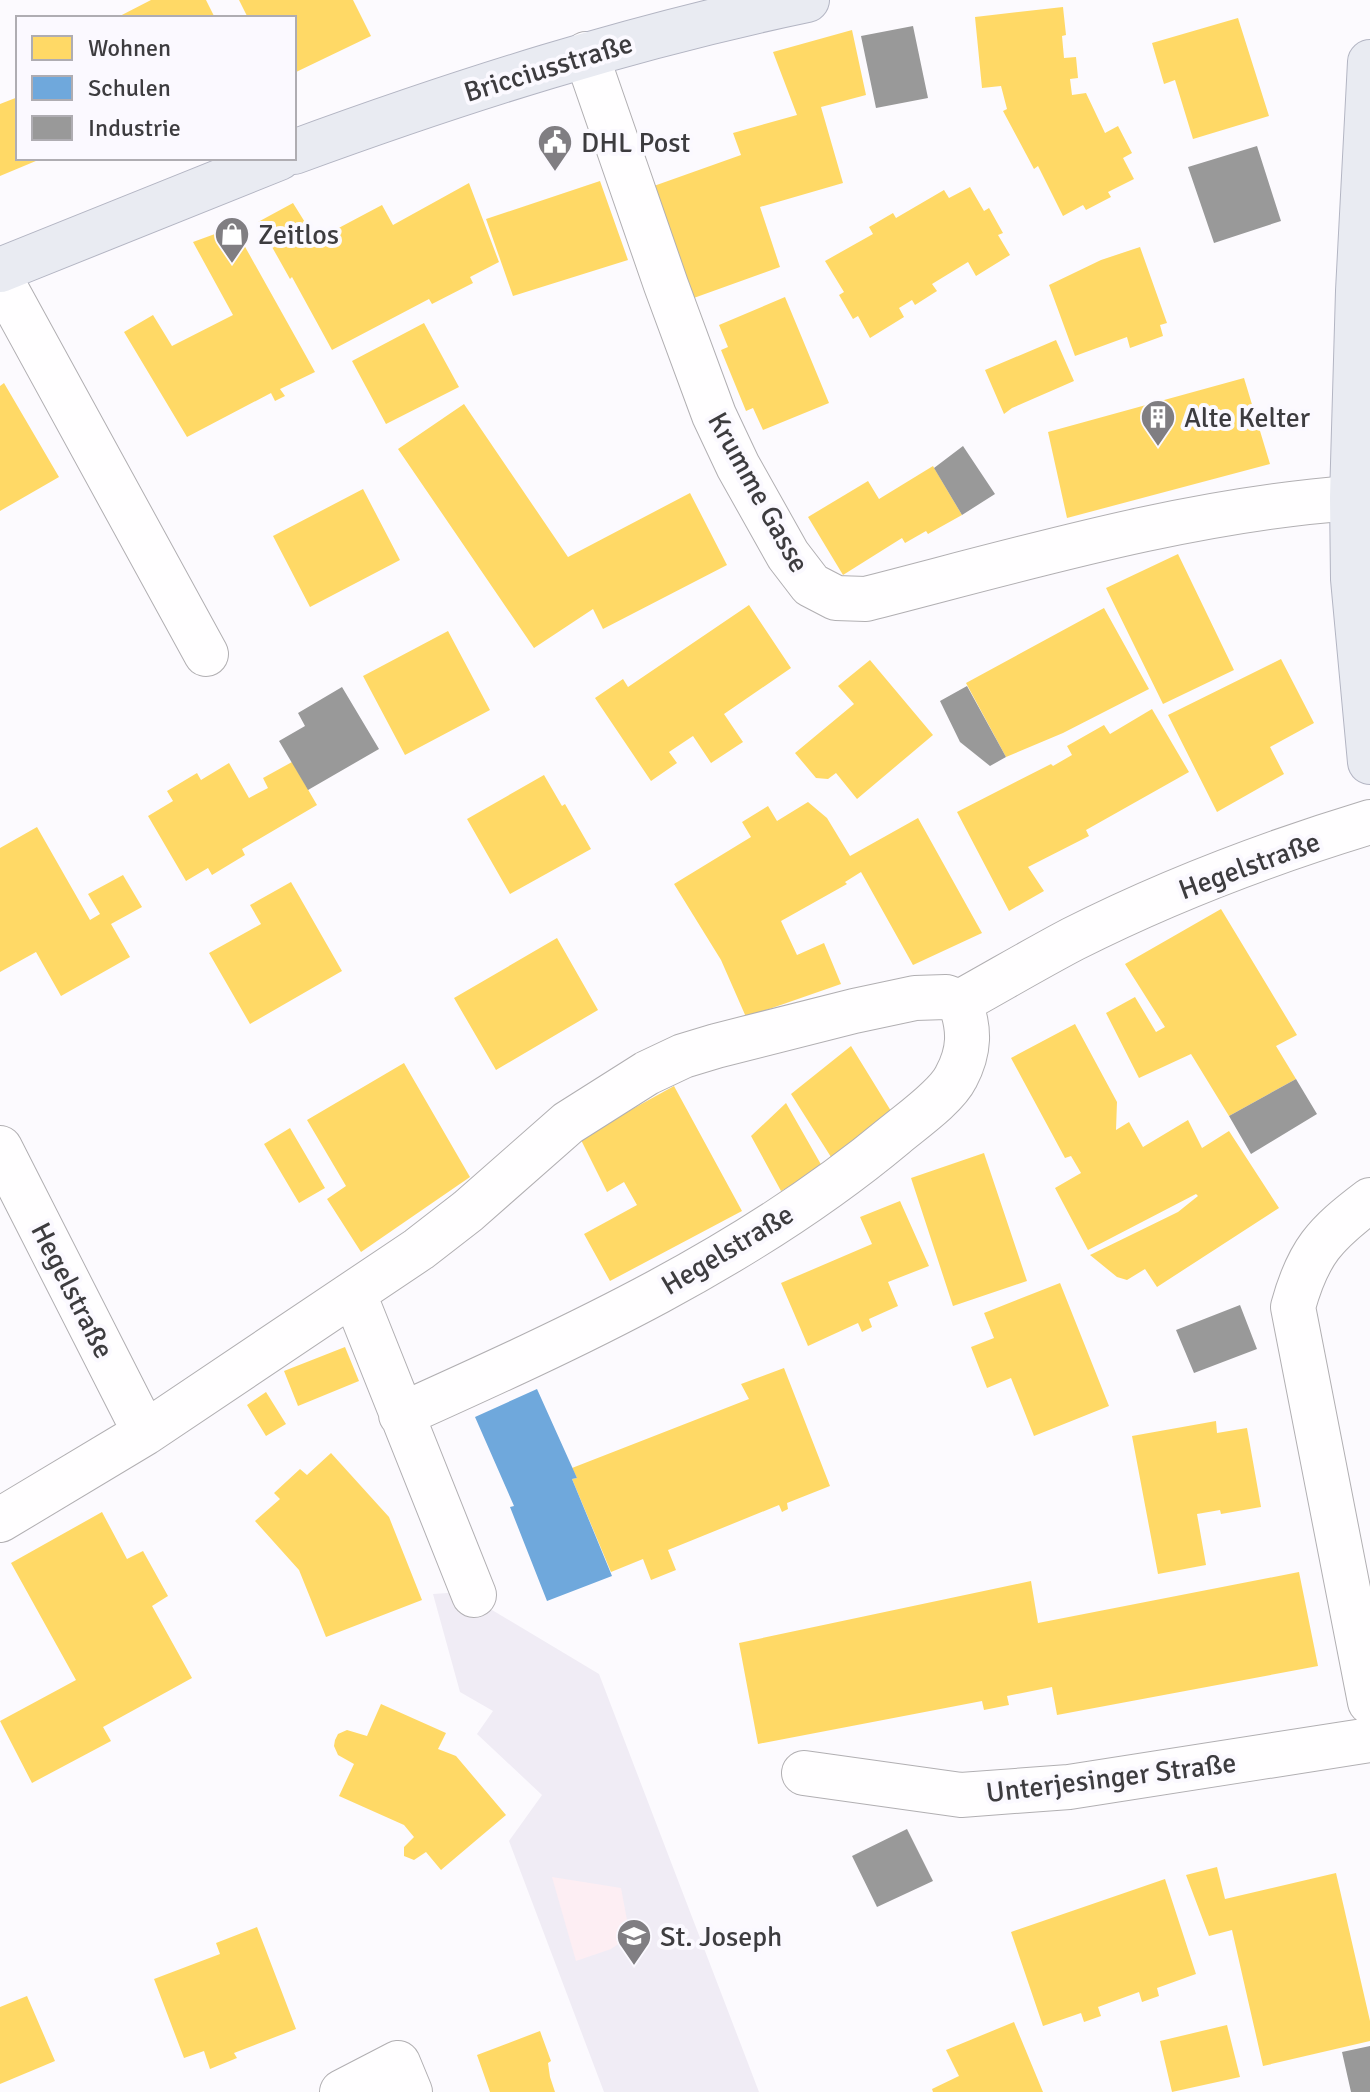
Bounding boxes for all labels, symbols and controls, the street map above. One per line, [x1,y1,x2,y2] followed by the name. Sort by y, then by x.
[16,16,296,160] legend
[460,26,637,110] street label: Bricciusstraße
[88,33,171,63] text: Wohnen
[88,73,171,103] text: Schulen
[88,113,181,143] text: Industrie
[536,123,574,173] public building icon: DHL Post
[581,126,690,160] place label: DHL Post
[213,215,251,265] shop icon: Zeitlos
[258,218,339,252] place label: Zeitlos
[1139,398,1177,448] building icon: Alte Kelter
[1184,401,1311,435] place label: Alte Kelter
[700,406,816,578] street label: Krumme Gasse
[1174,825,1325,907] street label: Hegelstraße
[655,1197,800,1303] street label: Hegelstraße
[23,1217,121,1364] street label: Hegelstraße
[984,1746,1238,1810] street label: Unterjesinger Straße
[615,1917,653,1967] school or university icon: St. Joseph
[660,1920,782,1954] place label: St. Joseph

